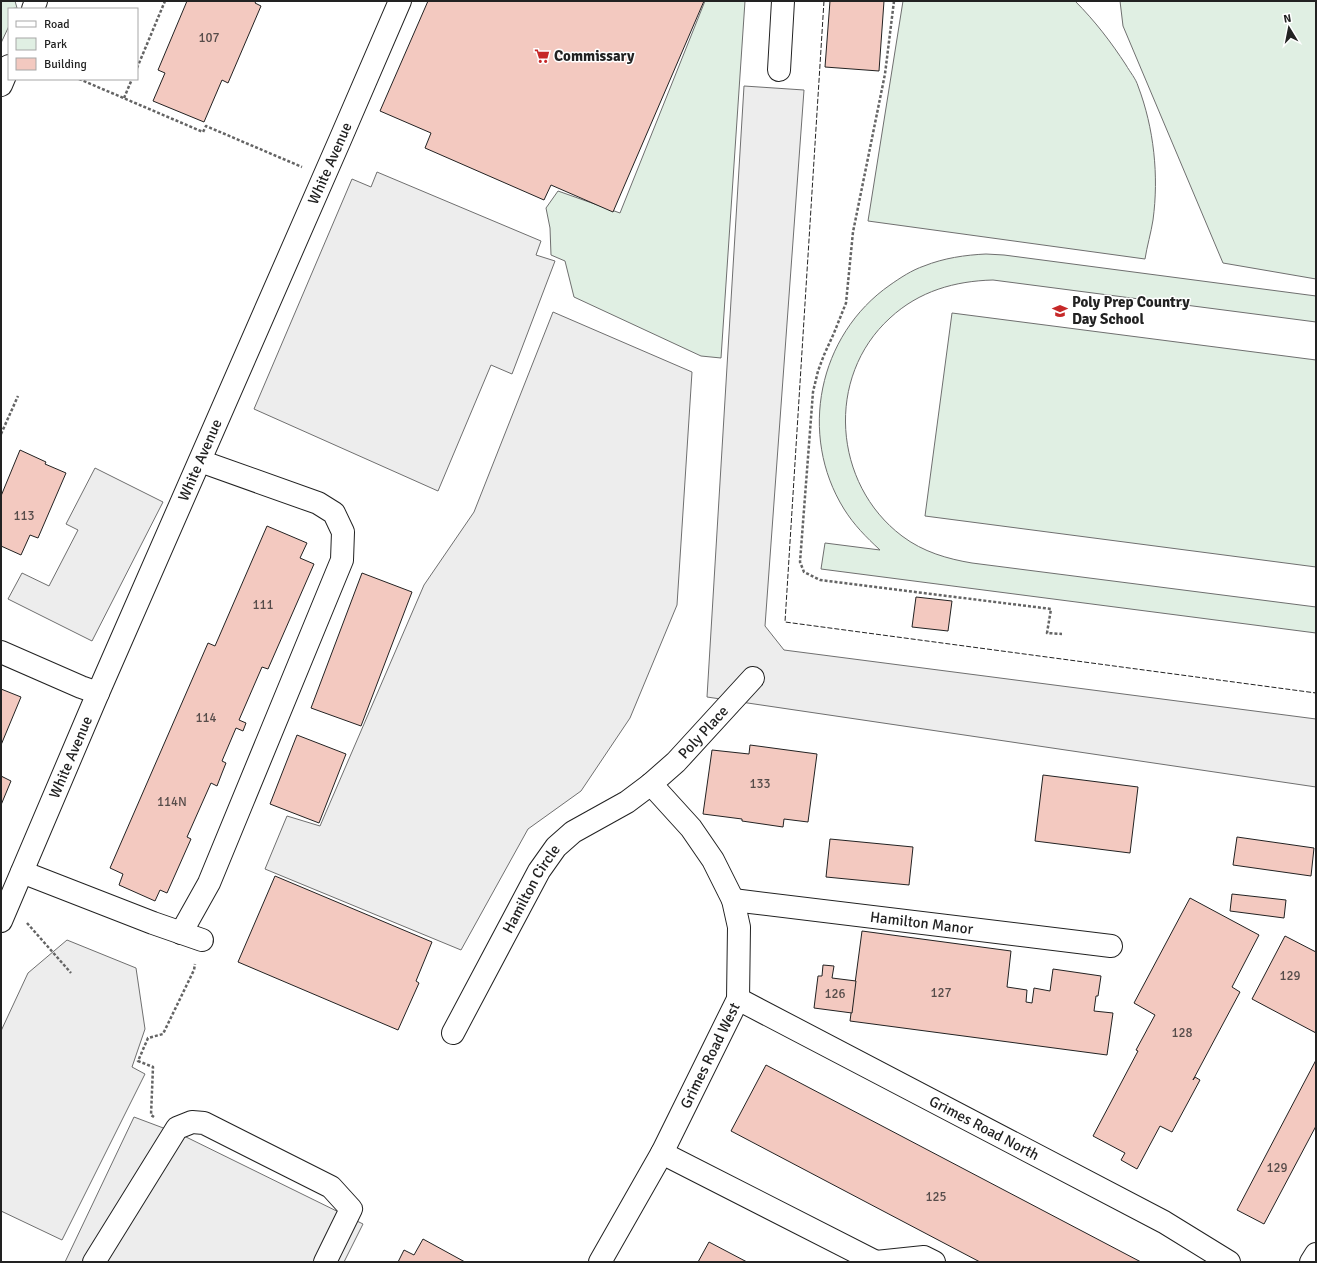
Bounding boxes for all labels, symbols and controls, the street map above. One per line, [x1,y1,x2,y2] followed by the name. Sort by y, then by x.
[8,8,138,80] legend
[1269,8,1309,48] north arrow
[1282,12,1292,26] text: N
[44,17,70,32] text: Road
[198,30,220,46] house number: 107
[44,37,67,52] text: Park
[533,47,551,65] supermarket icon: Commissary
[554,47,635,65] place label: Commissary
[44,57,87,72] text: Building
[304,119,356,207] street label: White Avenue
[1072,293,1190,328] place label: Poly Prep Country Day School
[1051,302,1069,320] school or university icon: Poly Prep Country Day School
[174,416,226,504] street label: White Avenue
[13,508,35,524] house number: 113
[252,597,274,613] house number: 111
[675,702,732,762] street label: Poly Place
[195,710,217,726] house number: 114
[45,713,96,801] street label: White Avenue
[749,776,771,792] house number: 133
[157,794,187,810] house number: 114N
[499,841,564,936] street label: Hamilton Circle
[869,908,975,938] street label: Hamilton Manor
[1279,968,1301,984] house number: 129
[930,985,952,1001] house number: 127
[824,986,846,1002] house number: 126
[676,1000,744,1112] street label: Grimes Road West
[1171,1025,1193,1041] house number: 128
[926,1092,1042,1164] street label: Grimes Road North
[1266,1160,1288,1176] house number: 129
[925,1189,947,1205] house number: 125

